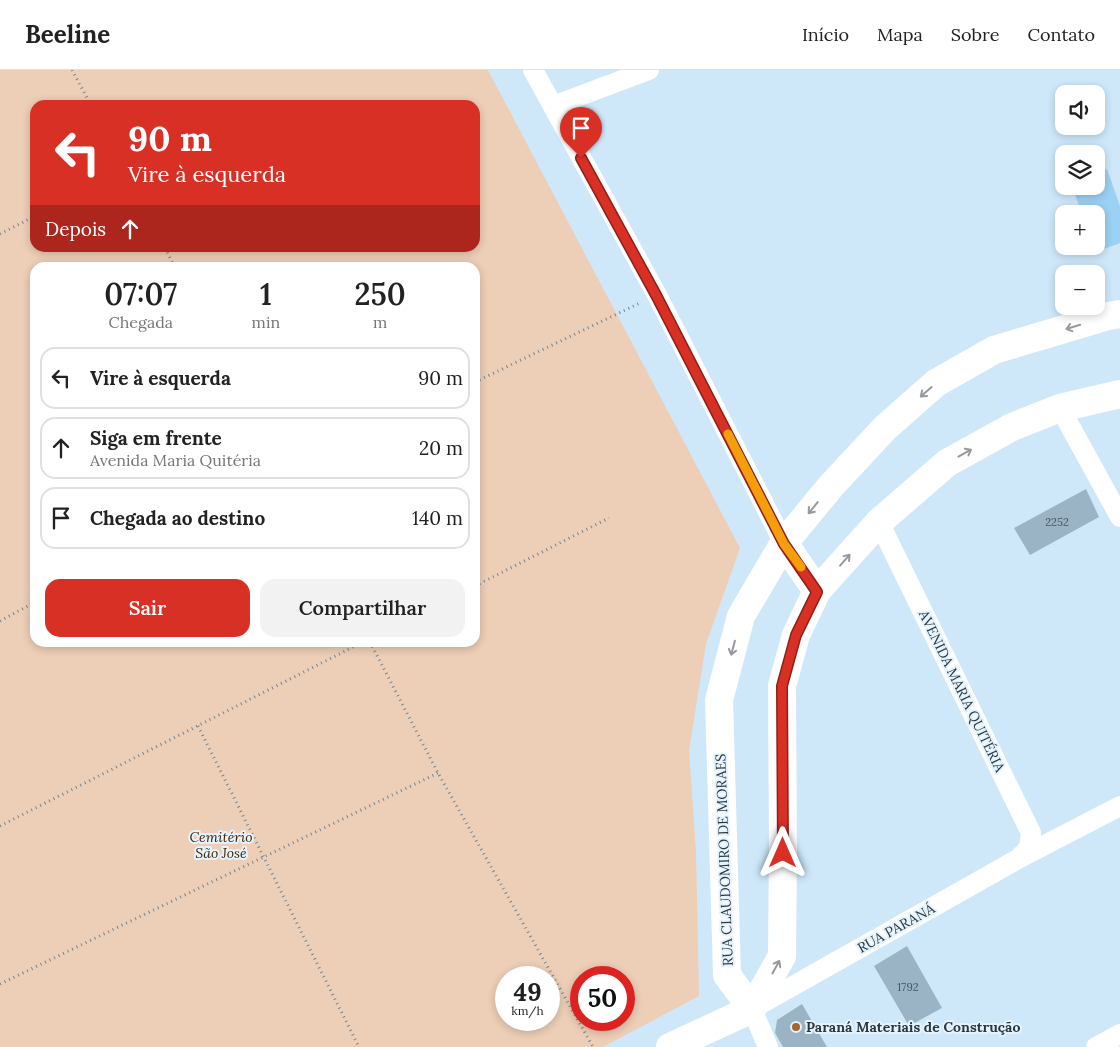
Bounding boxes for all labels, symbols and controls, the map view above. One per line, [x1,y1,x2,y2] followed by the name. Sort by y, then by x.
[25,19,110,50] text: Beeline
[802,23,849,46] text: Início
[877,23,923,46] text: Mapa
[951,23,1000,46] text: Sobre
[1028,23,1095,46] text: Contato
[1055,85,1105,315] map controls
[1055,85,1105,135] button: sound
[560,107,602,158] pin
[567,114,595,142] icon: arrive
[128,116,212,161] text: 90 m
[45,120,110,185] icon: left
[1055,145,1105,195] button: layers
[128,160,286,188] text: Vire à esquerda
[1055,205,1105,255] button: +
[116,215,144,243] icon: ahead
[45,217,106,241] text: Depois
[1055,265,1105,315] button: −
[104,275,177,313] text: 07:07
[260,275,272,313] text: 1
[354,275,406,313] text: 250
[109,312,173,332] text: Chegada
[252,312,280,332] text: min
[373,312,387,332] text: m
[1065,322,1081,332] one-way arrow
[47,364,75,392] icon: left
[90,366,231,390] text: Vire à esquerda
[418,366,463,390] text: 90 m
[919,386,932,397] one-way arrow
[90,426,222,450] text: Siga em frente
[47,434,75,462] icon: ahead
[419,436,463,460] text: 20 m
[958,448,973,458] one-way arrow
[90,450,261,470] text: Avenida Maria Quitéria
[808,502,819,515] one-way arrow
[47,504,75,532] icon: arrive
[90,506,265,530] text: Chegada ao destino
[412,506,463,530] text: 140 m
[1045,515,1069,529] house number: 2252
[839,554,850,567] one-way arrow
[45,579,250,637] button: Sair
[260,579,465,637] button: Compartilhar
[914,606,1009,775] street label: AVENIDA MARIA QUITÉRIA
[728,639,737,655] one-way arrow
[711,753,737,966] street label: RUA CLAUDOMIRO DE MORAES
[756,826,808,878] position arrow
[189,828,253,862] park label: Cemitério São José
[854,899,938,957] street label: RUA PARANÁ
[771,959,781,974] one-way arrow
[570,966,635,1031] speed limit sign: 50
[513,976,542,1008] text: 49
[897,980,919,994] house number: 1792
[511,1003,544,1018] text: km/h
[806,1018,1020,1036] place label: Paraná Materiais de Construção
[790,1021,802,1033] marker: Paraná Materiais de Construção

